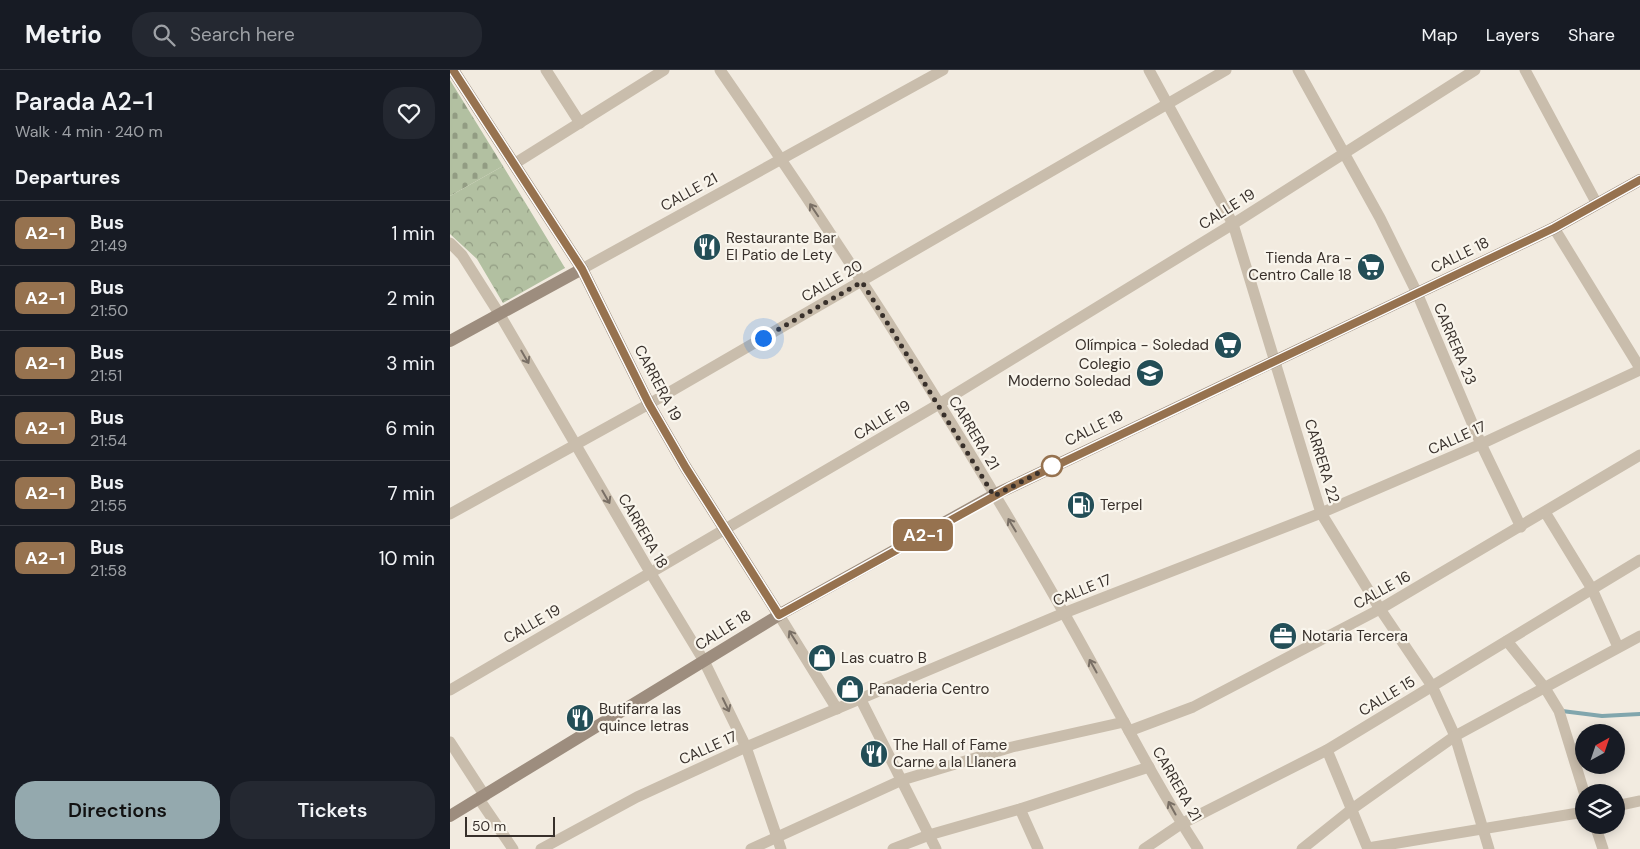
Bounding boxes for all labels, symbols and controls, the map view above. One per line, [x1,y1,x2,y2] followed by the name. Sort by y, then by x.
[132,12,482,57] search box
[25,19,102,50] text: Metrio
[150,21,178,49] icon: search
[190,22,295,47] text: Search here
[1422,23,1458,47] text: Map
[1486,23,1540,47] text: Layers
[1568,23,1615,47] text: Share
[15,86,153,117] text: Parada A2-1
[383,87,435,139] button: heart
[15,121,163,142] text: Walk · 4 min · 240 m
[15,165,120,190] text: Departures
[657,168,721,216] street label: CALLE 21
[1195,184,1259,234] street label: CALLE 19
[808,203,818,217] one-way arrow
[90,210,124,235] text: Bus
[25,221,65,245] text: A2-1
[392,221,435,246] text: 1 min
[726,228,837,265] place label: Restaurante Bar El Patio de Lety
[692,232,722,262] restaurant icon: Restaurante Bar El Patio de Lety
[1428,232,1492,278] street label: CALLE 18
[90,235,127,256] text: 21:49
[1248,248,1352,285] place label: Tienda Ara - Centro Calle 18
[1356,252,1386,282] supermarket icon: Tienda Ara - Centro Calle 18
[798,255,866,307] street label: CALLE 20
[90,275,124,300] text: Bus
[25,286,65,310] text: A2-1
[387,286,435,311] text: 2 min
[90,300,128,321] text: 21:50
[1429,300,1481,388] street label: CARRERA 23
[751,326,776,351] your location
[1213,330,1243,360] supermarket icon: Olímpica - Soledad
[1075,335,1209,355] place label: Olímpica - Soledad
[90,340,124,365] text: Bus
[630,341,686,425] street label: CARRERA 19
[520,349,530,363] one-way arrow
[25,351,65,375] text: A2-1
[386,351,435,376] text: 3 min
[1008,354,1131,391] place label: Colegio Moderno Soledad
[1135,358,1165,388] school or university icon: Colegio Moderno Soledad
[90,365,122,386] text: 21:51
[944,392,1004,474] street label: CARRERA 21
[850,395,914,445] street label: CALLE 19
[90,405,124,430] text: Bus
[1062,405,1126,451] street label: CALLE 18
[25,416,65,440] text: A2-1
[386,416,435,441] text: 6 min
[1425,416,1489,460] street label: CALLE 17
[1300,417,1344,505] street label: CARRERA 22
[90,430,127,451] text: 21:54
[1041,455,1063,477] unlabelled marker
[90,470,124,495] text: Bus
[25,481,65,505] text: A2-1
[387,481,435,506] text: 7 min
[602,490,612,504] one-way arrow
[613,490,673,572] street label: CARRERA 18
[1066,490,1096,520] fuel station icon: Terpel
[90,495,127,516] text: 21:55
[1100,495,1142,515] place label: Terpel
[888,519,958,551] line badge: A2-1
[1006,519,1016,533] one-way arrow
[903,523,943,547] text: A2-1
[90,535,124,560] text: Bus
[25,546,65,570] text: A2-1
[379,546,435,571] text: 10 min
[90,560,127,581] text: 21:58
[1350,566,1414,614] street label: CALLE 16
[1050,569,1114,611] street label: CALLE 17
[500,600,564,648] street label: CALLE 19
[691,605,755,655] street label: CALLE 18
[1268,621,1298,651] office icon: Notaria Tercera
[1302,626,1408,646] place label: Notaria Tercera
[788,631,798,645] one-way arrow
[807,643,837,673] shop icon: Las cuatro B
[841,648,927,668] place label: Las cuatro B
[1088,658,1098,673] one-way arrow
[1355,671,1419,721] street label: CALLE 15
[835,674,865,704] shop icon: Panaderia Centro
[869,679,990,699] place label: Panaderia Centro
[722,697,731,712] one-way arrow
[599,699,689,736] place label: Butifarra las quince letras
[565,703,595,733] restaurant icon: Butifarra las quince letras
[1575,724,1625,774] north arrow
[1575,724,1625,834] map controls
[676,726,740,770] street label: CALLE 17
[893,735,1016,772] place label: The Hall of Fame Carne a la Llanera
[859,739,889,769] restaurant icon: The Hall of Fame Carne a la Llanera
[1148,743,1206,825] street label: CARRERA 21
[15,781,220,839] button: Directions
[230,781,435,839] button: Tickets
[1575,784,1625,834] button: layers
[1167,801,1177,815] one-way arrow
[465,814,555,837] scale bar
[472,817,506,835] text: 50 m

